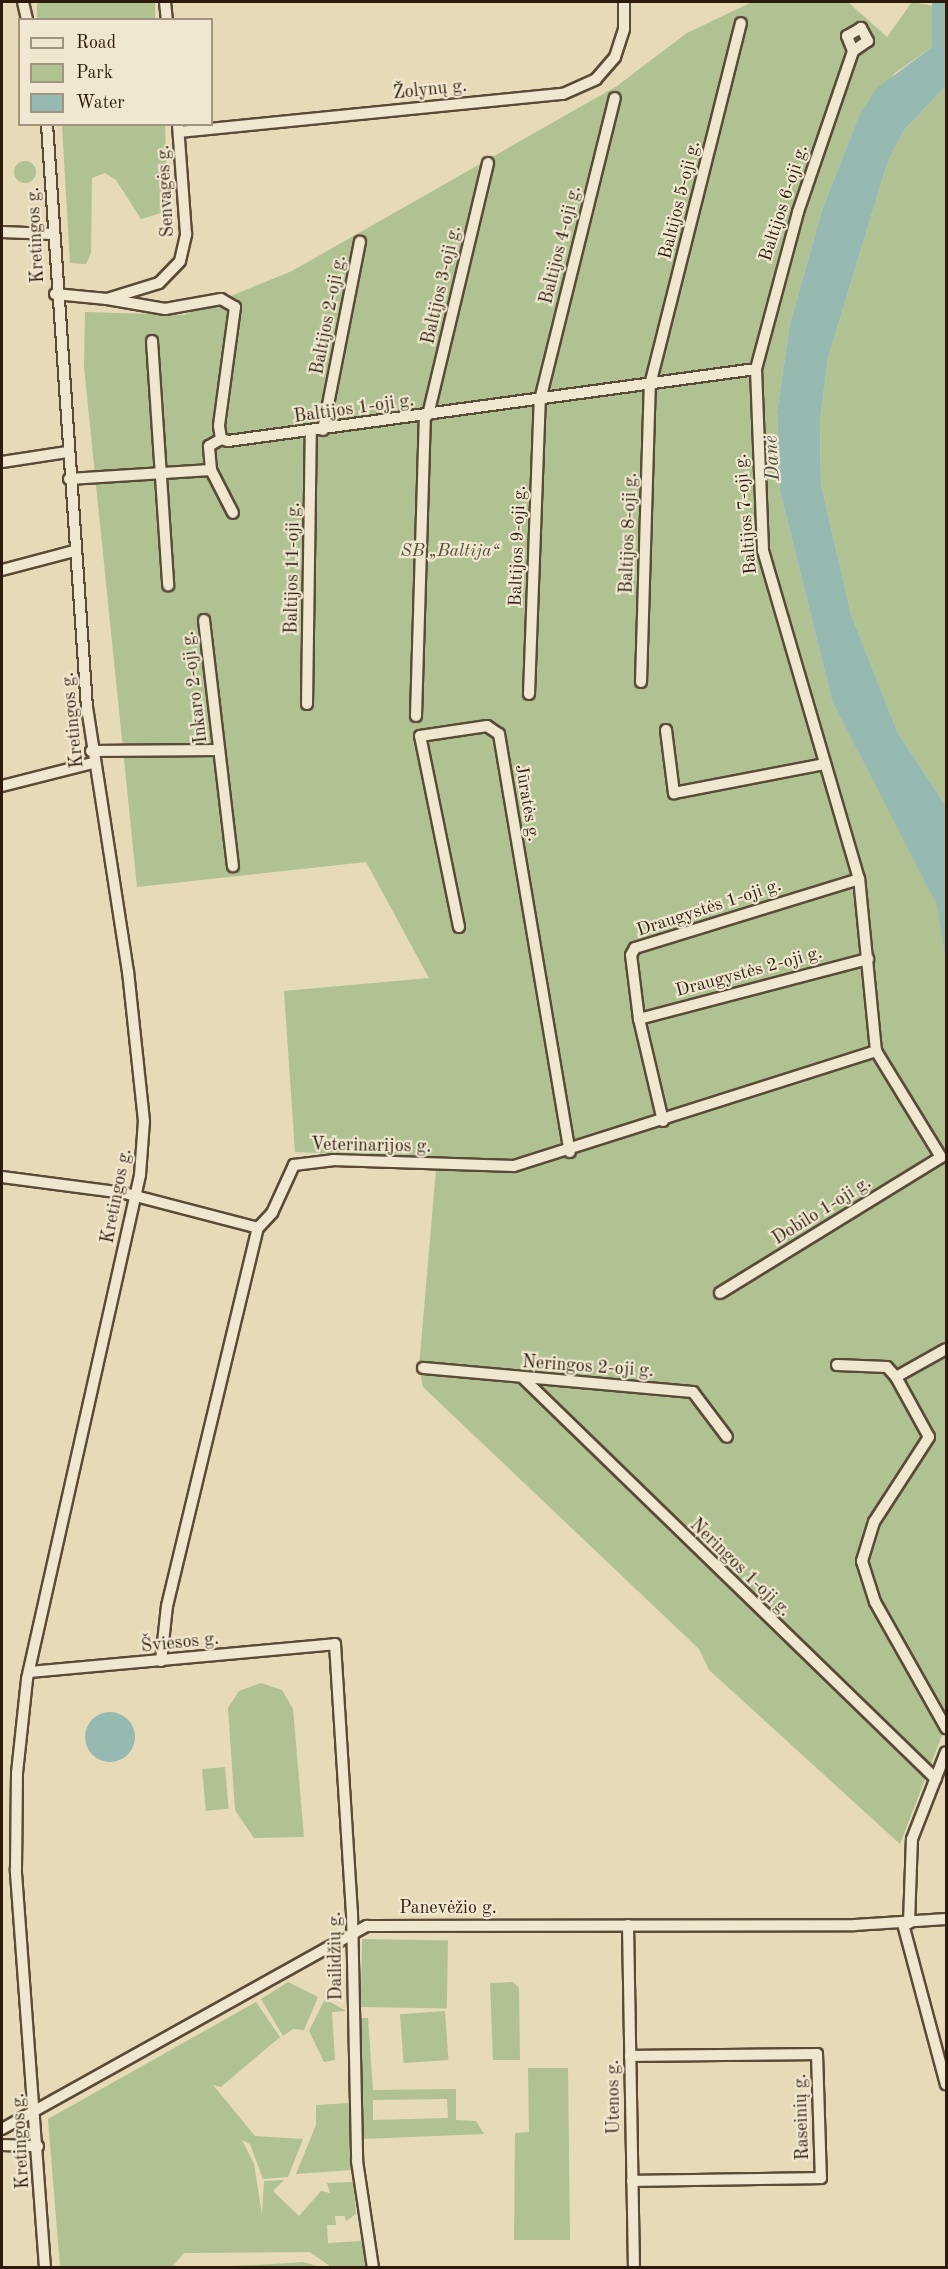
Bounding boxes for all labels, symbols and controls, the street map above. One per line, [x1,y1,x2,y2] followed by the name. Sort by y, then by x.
[18,18,213,126] legend
[76,34,116,52] text: Road
[76,64,113,82] text: Park
[392,75,468,105] street label: Žolynų g.
[76,94,125,112] text: Water
[655,139,705,261] street label: Baltijos 5-oji g.
[755,142,813,264] street label: Baltijos 6-oji g.
[153,144,179,238] street label: Senvagės g.
[536,184,586,306] street label: Baltijos 4-oji g.
[23,186,49,284] street label: Kretingos g.
[418,223,466,347] street label: Baltijos 3-oji g.
[307,253,351,377] street label: Baltijos 2-oji g.
[292,390,416,428] street label: Baltijos 1-oji g.
[760,435,786,481] water label: Danė
[730,453,762,575] street label: Baltijos 7-oji g.
[616,472,642,594] street label: Baltijos 8-oji g.
[505,485,531,607] street label: Baltijos 9-oji g.
[281,502,305,634] street label: Baltijos 11-oji g.
[400,540,500,562] park label: SB „Baltija“
[177,630,213,744] street label: Inkaro 2-oji g.
[57,671,89,769] street label: Kretingos g.
[510,763,544,843] street label: Jūratės g.
[634,874,784,942] street label: Draugystės 1-oji g.
[673,942,825,1002] street label: Draugystės 2-oji g.
[311,1134,431,1158] street label: Veterinarijos g.
[97,1147,137,1245] street label: Kretingos g.
[769,1172,875,1250] street label: Dobilo 1-oji g.
[521,1352,655,1382] street label: Neringos 2-oji g.
[685,1514,795,1622] street label: Neringos 1-oji g.
[140,1628,220,1658] street label: Šviesos g.
[399,1897,497,1919] street label: Panevėžio g.
[324,1911,348,2001] street label: Dailidžių g.
[603,2059,625,2135] street label: Utenos g.
[790,2073,814,2161] street label: Raseinių g.
[8,2092,34,2190] street label: Kretingos g.

